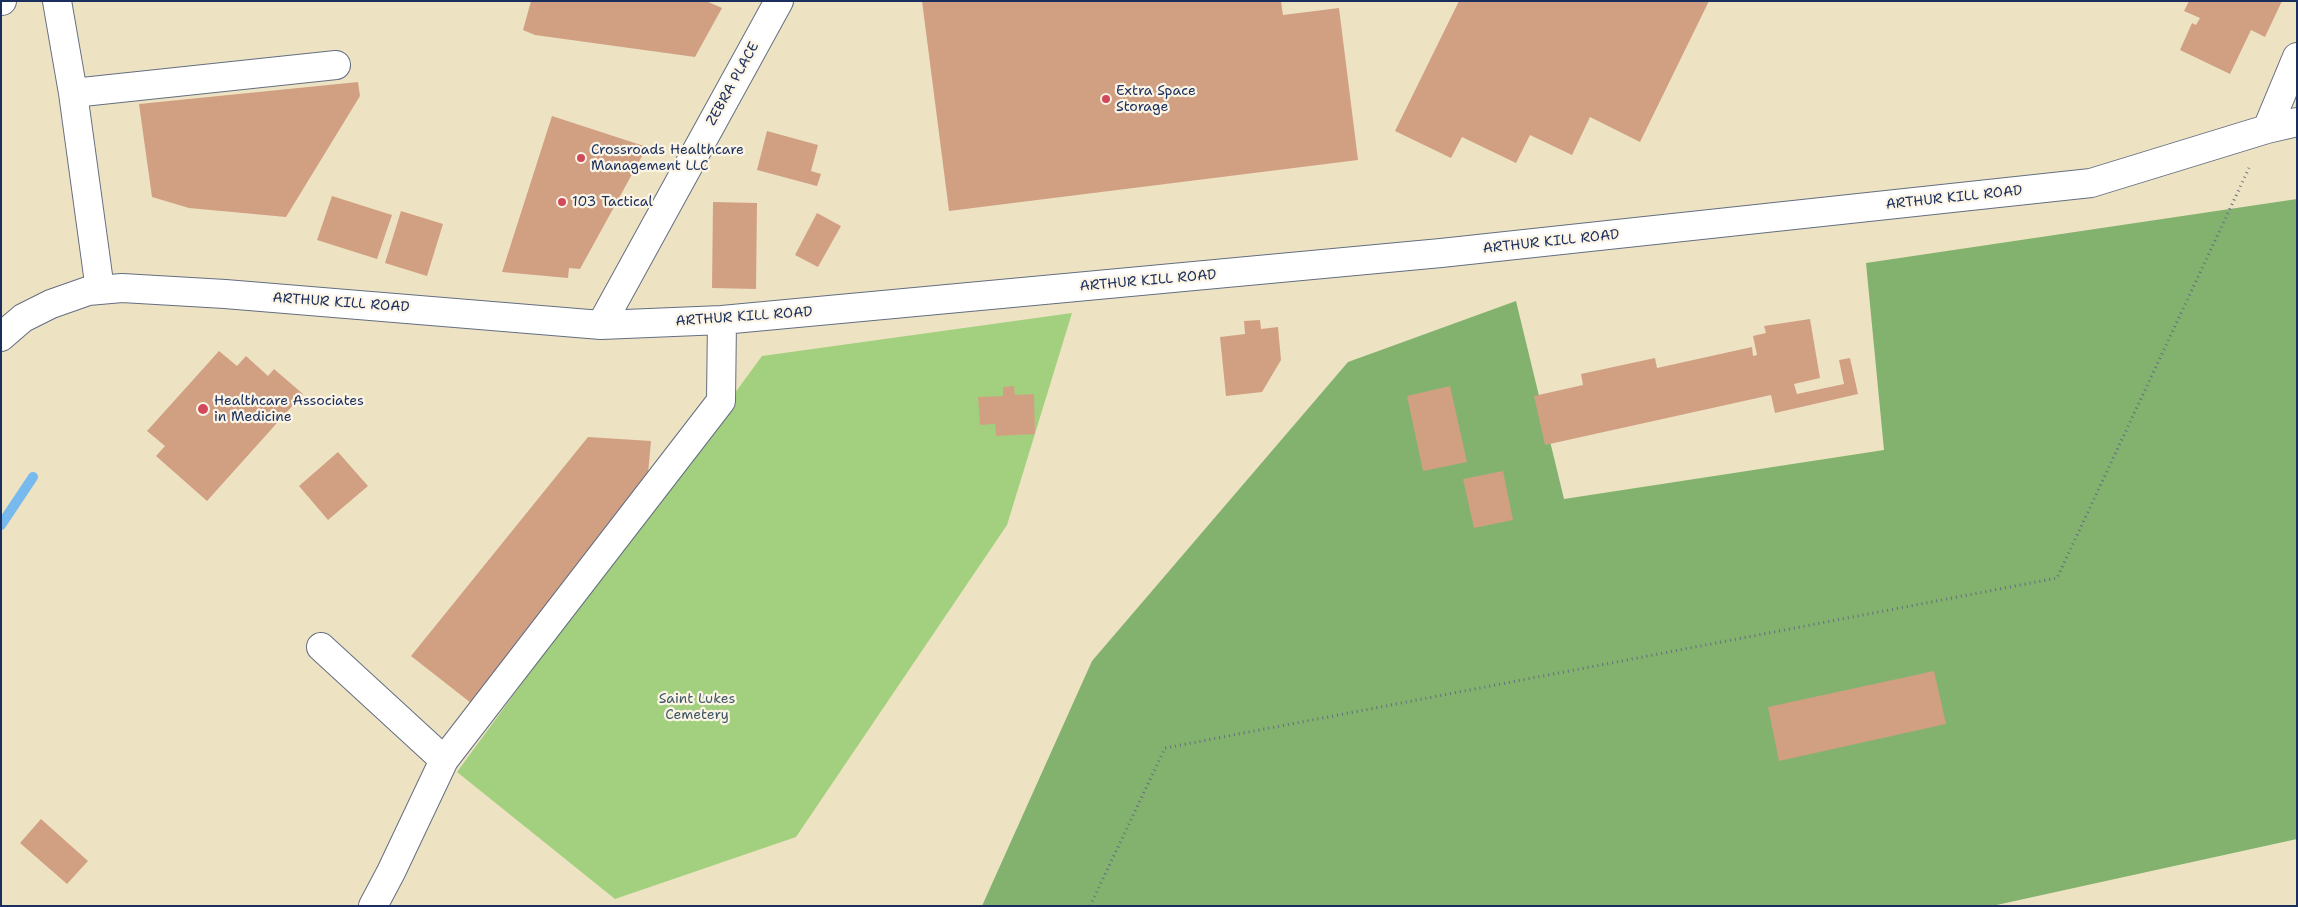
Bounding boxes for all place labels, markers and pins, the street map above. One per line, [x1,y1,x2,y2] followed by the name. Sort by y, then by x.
[1116,83,1196,115] place label: Extra Space Storage
[1100,93,1112,105] marker: Extra Space Storage
[591,142,744,174] place label: Crossroads Healthcare Management LLC
[575,152,587,164] marker: Crossroads Healthcare Management LLC
[572,194,653,210] place label: 103 Tactical
[556,196,568,208] marker: 103 Tactical
[214,393,364,426] place label: Healthcare Associates in Medicine
[196,402,210,416] marker: Healthcare Associates in Medicine

